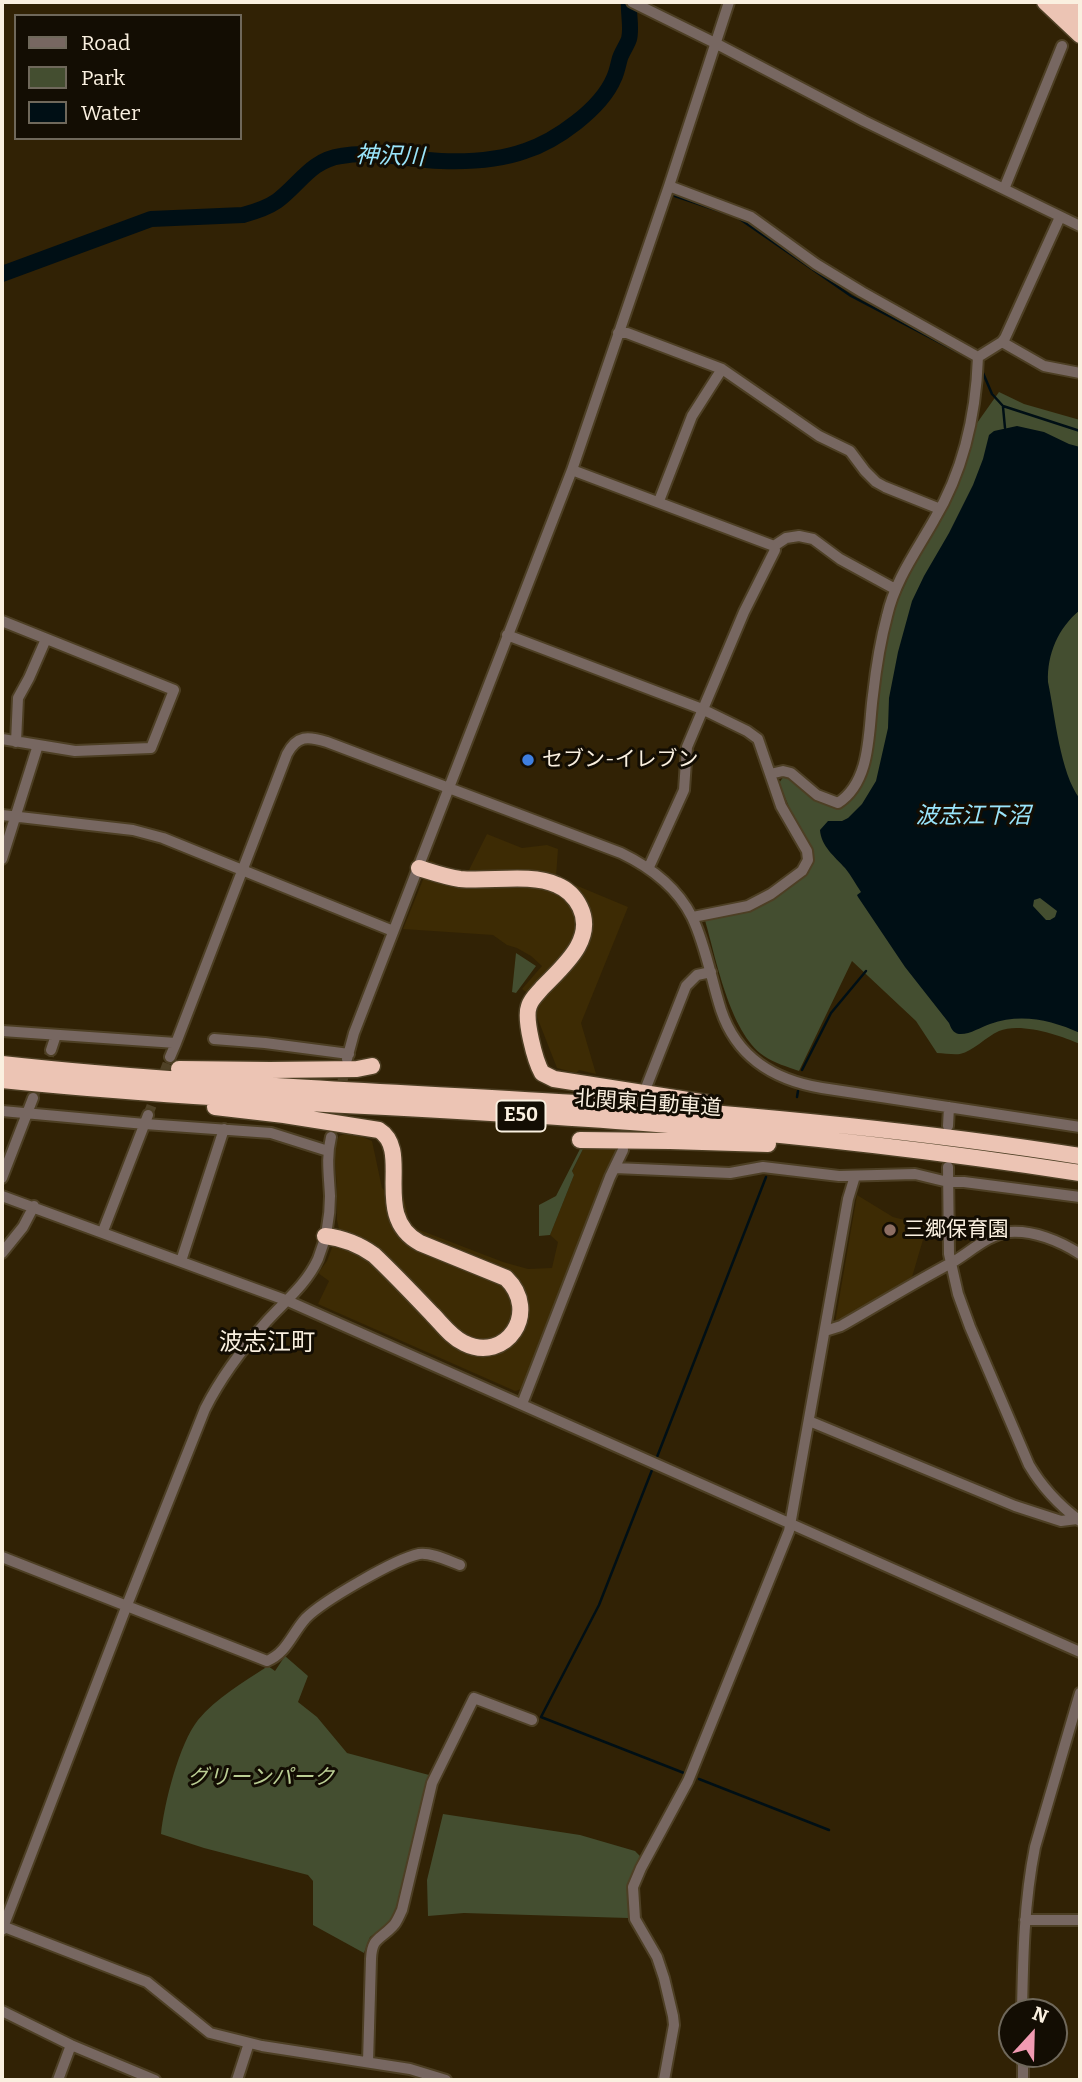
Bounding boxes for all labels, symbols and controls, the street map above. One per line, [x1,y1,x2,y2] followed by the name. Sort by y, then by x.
[14,14,242,140] legend
[81,30,130,56] text: Road
[81,65,125,91] text: Park
[81,100,140,126] text: Water
[355,142,425,172] water label: 神沢川
[542,747,699,773] place label: セブン-イレブン
[520,752,536,768] marker: セブン-イレブン
[916,803,1030,831] water label: 波志江下沼
[574,1086,722,1122] street label: 北関東自動車道
[496,1100,546,1132] road number: E50
[904,1217,1009,1243] place label: 三郷保育園
[882,1222,898,1238] marker: 三郷保育園
[219,1329,315,1357] district label: 波志江町
[188,1765,334,1791] park label: グリーンパーク
[998,1998,1068,2068] north arrow
[1029,2002,1051,2028] text: N

